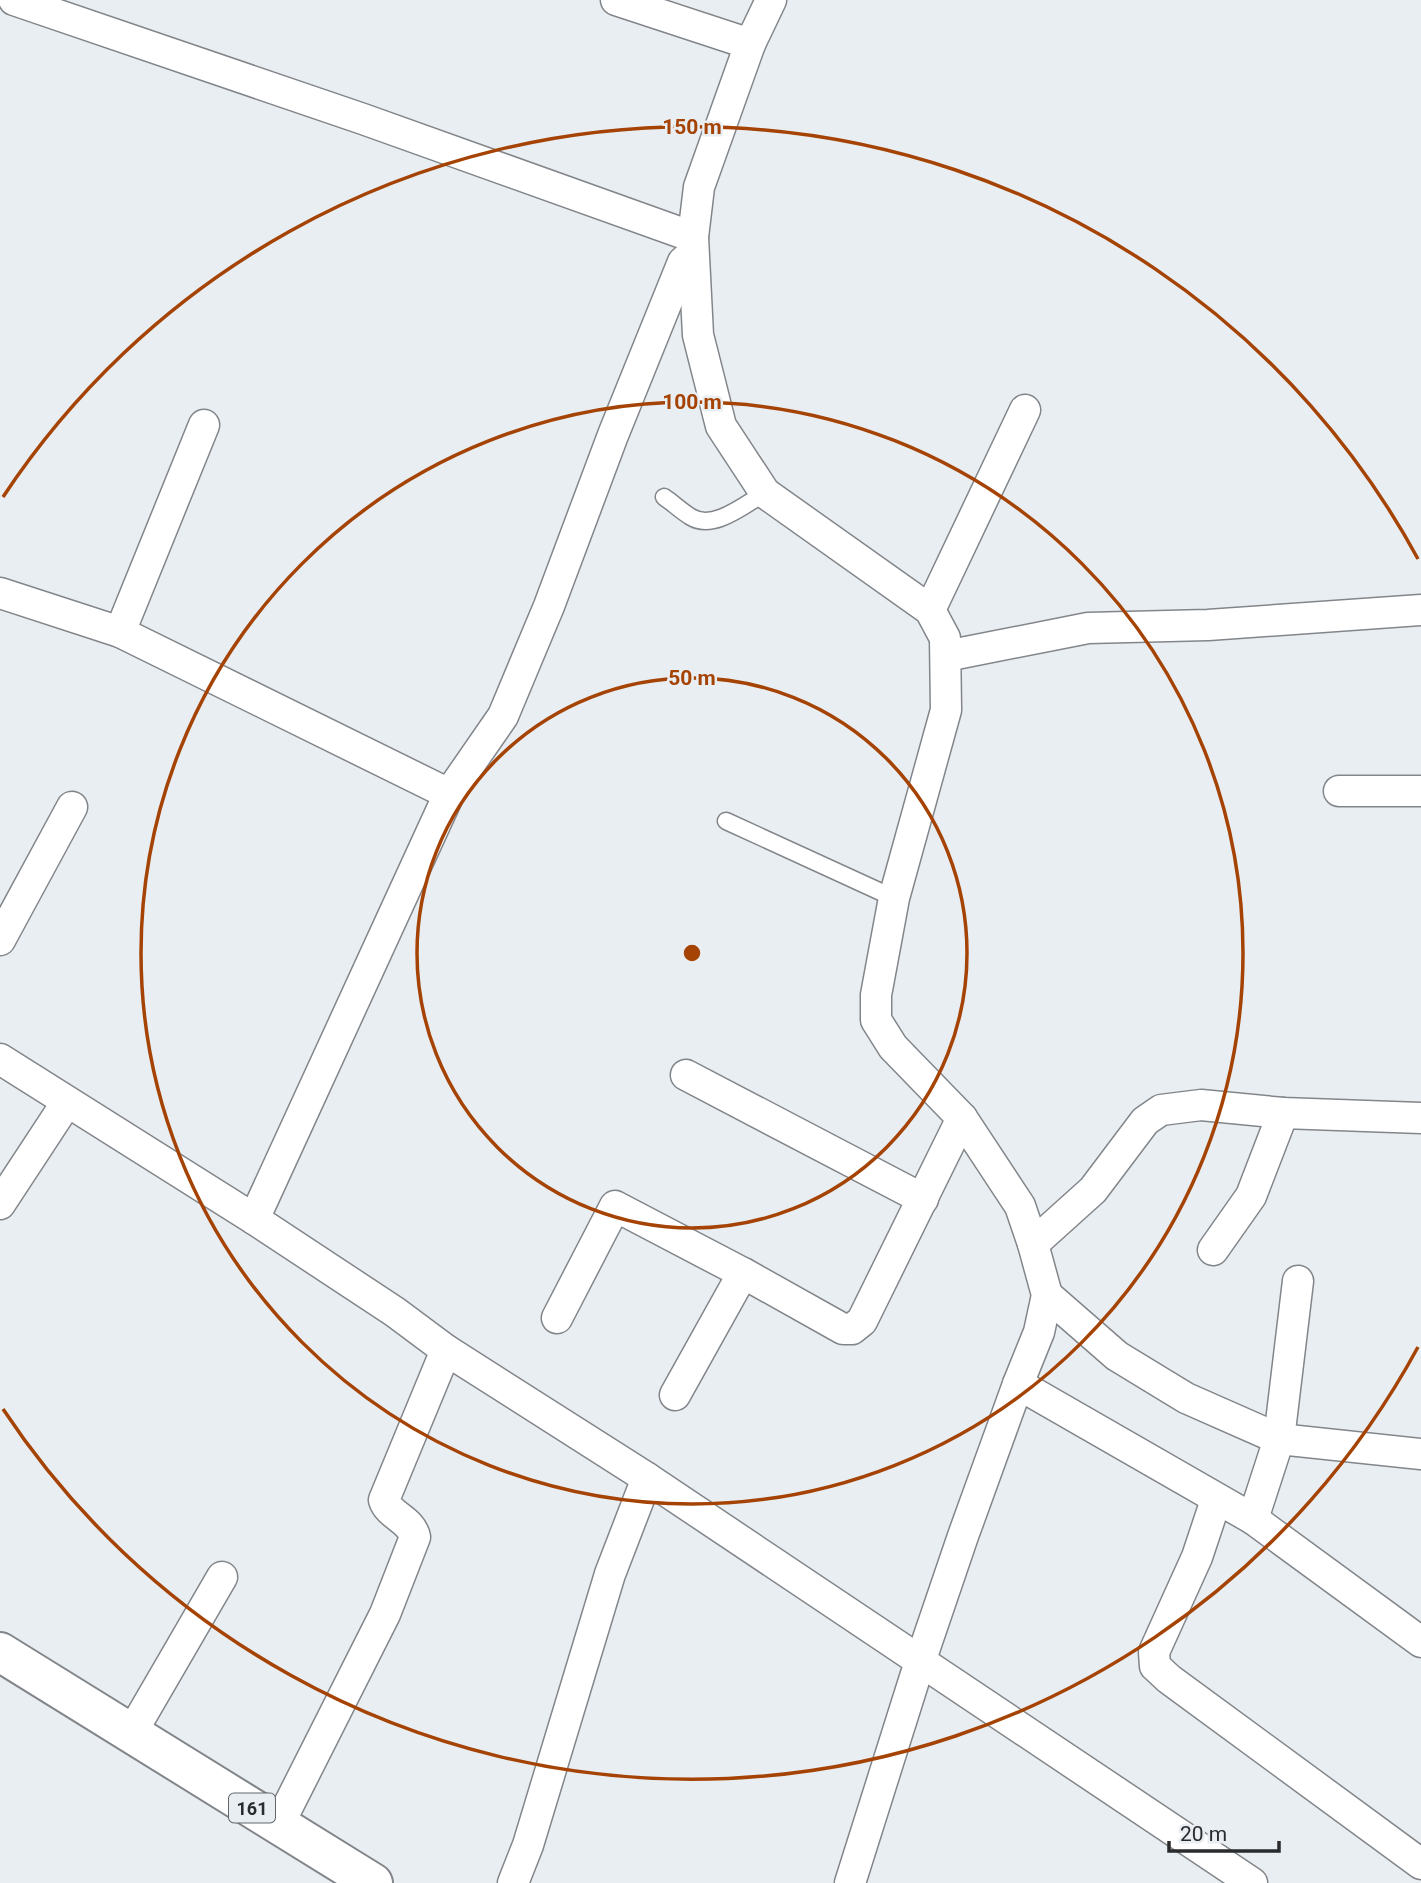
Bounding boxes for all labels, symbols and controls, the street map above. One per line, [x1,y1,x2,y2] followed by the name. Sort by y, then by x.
[662,115,722,139] text: 150 m
[662,390,722,414] text: 100 m
[668,666,716,690] text: 50 m
[680,941,704,965] centre of rings
[229,1794,275,1822] road number: 161
[1169,1810,1279,1854] scale bar
[1180,1822,1227,1846] text: 20 m

